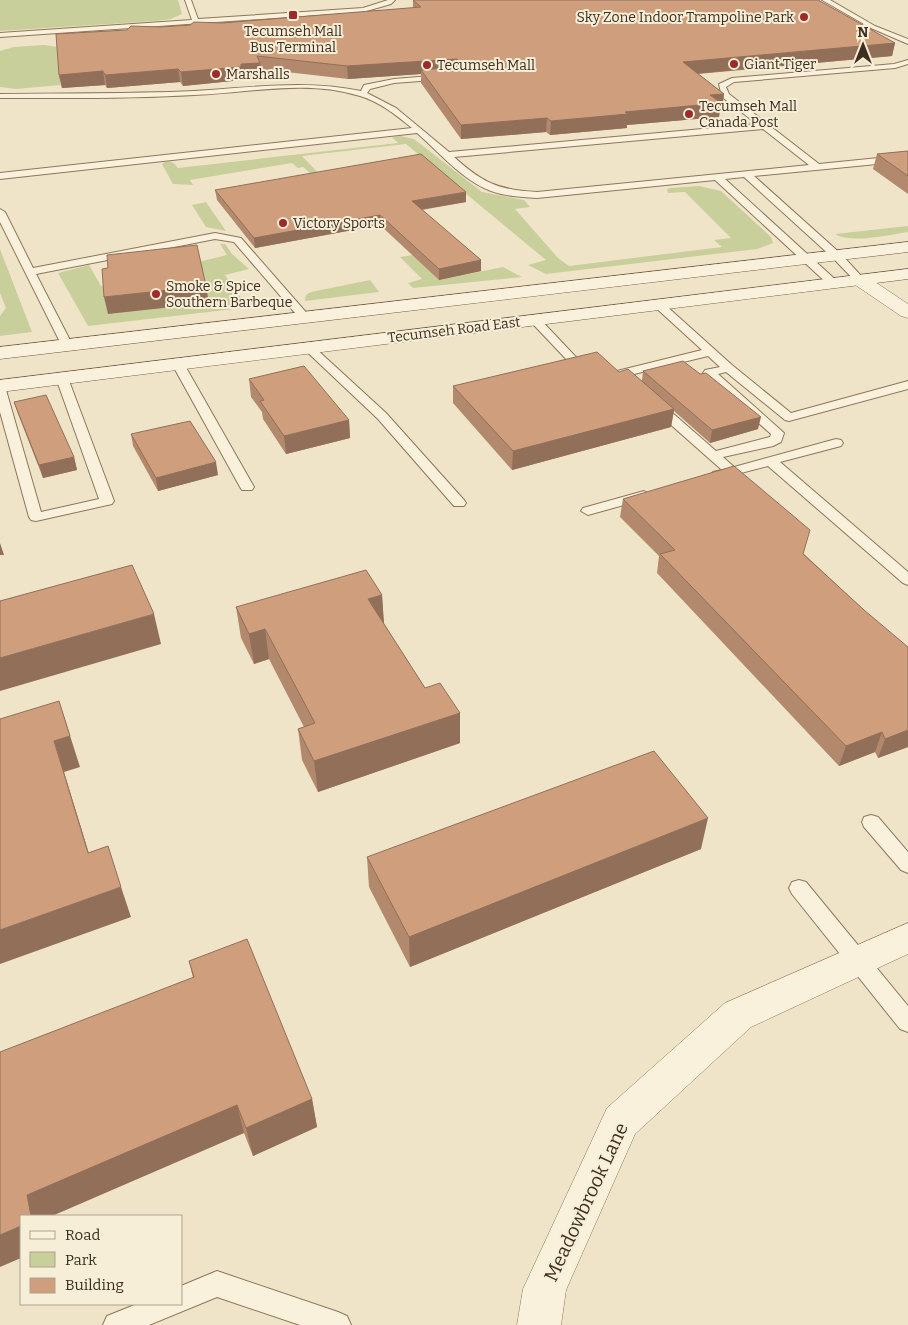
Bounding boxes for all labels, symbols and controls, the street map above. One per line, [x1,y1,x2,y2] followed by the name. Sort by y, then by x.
[287,9,299,21] marker: Tecumseh Mall Bus Terminal
[576,9,794,26] place label: Sky Zone Indoor Trampoline Park
[798,11,810,23] marker: Sky Zone Indoor Trampoline Park
[838,20,888,70] north arrow
[244,23,342,56] place label: Tecumseh Mall Bus Terminal
[858,24,869,41] text: N
[744,56,816,73] place label: Giant Tiger
[437,57,535,74] place label: Tecumseh Mall
[728,58,740,70] marker: Giant Tiger
[421,59,433,71] marker: Tecumseh Mall
[226,66,290,83] place label: Marshalls
[210,68,222,80] marker: Marshalls
[699,98,797,131] place label: Tecumseh Mall Canada Post
[683,108,695,120] marker: Tecumseh Mall Canada Post
[293,215,385,232] place label: Victory Sports
[277,217,289,229] marker: Victory Sports
[166,278,292,311] place label: Smoke & Spice Southern Barbeque
[150,288,162,300] marker: Smoke & Spice Southern Barbeque
[387,313,521,347] street label: Tecumseh Road East
[539,1119,633,1285] street label: Meadowbrook Lane
[20,1215,182,1305] legend
[65,1226,100,1244] text: Road
[65,1251,97,1269] text: Park
[65,1276,124,1294] text: Building

